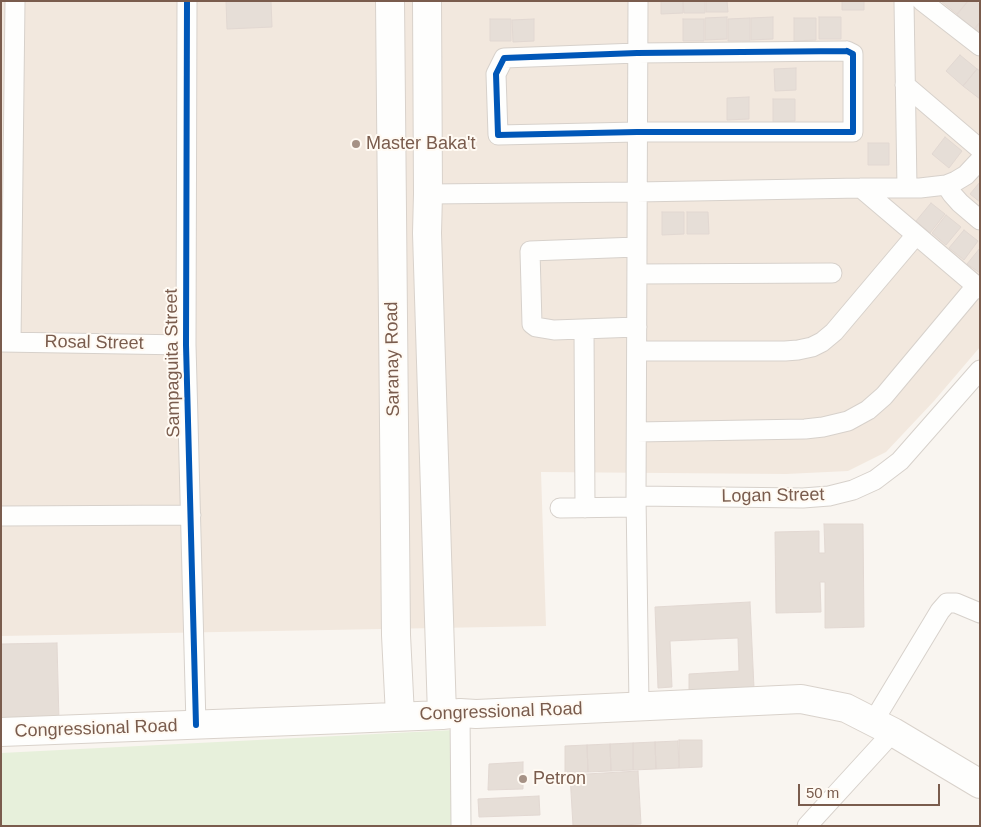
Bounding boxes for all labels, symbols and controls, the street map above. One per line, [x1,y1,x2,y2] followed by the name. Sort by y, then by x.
[366,133,475,155] place label: Master Baka't
[350,138,362,150] marker: Master Baka't
[161,288,185,438] street label: Sampaguita Street
[381,301,405,417] street label: Saranay Road
[44,331,144,355] street label: Rosal Street
[721,484,825,508] street label: Logan Street
[419,698,583,726] street label: Congressional Road
[14,715,178,743] street label: Congressional Road
[533,768,586,790] place label: Petron
[517,773,529,785] marker: Petron
[801,774,944,806] scale bar
[806,784,839,801] text: 50 m

